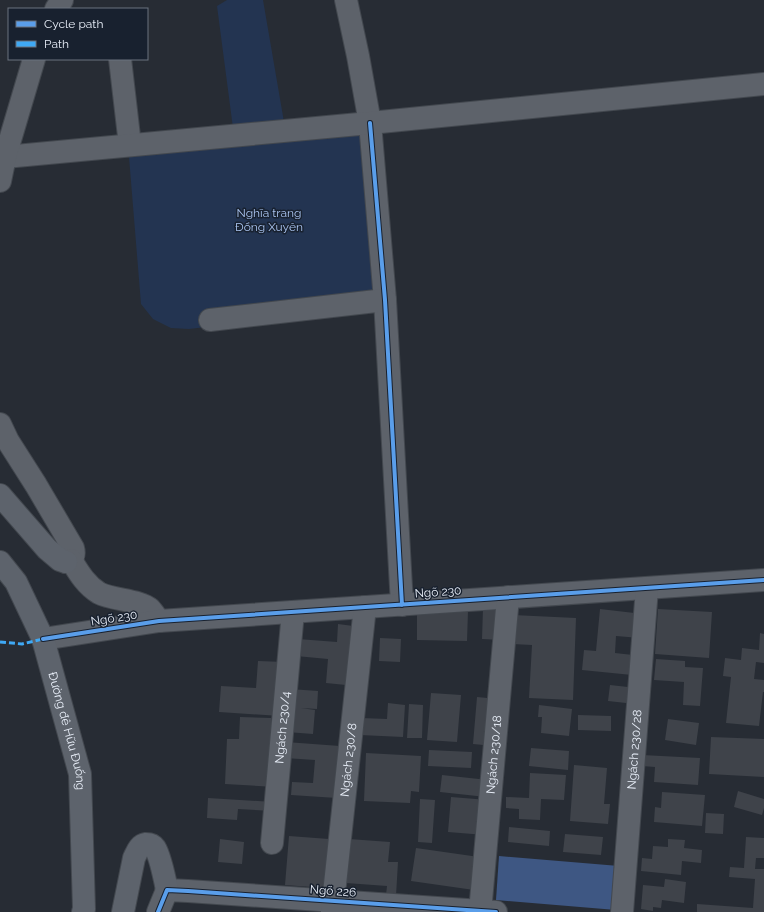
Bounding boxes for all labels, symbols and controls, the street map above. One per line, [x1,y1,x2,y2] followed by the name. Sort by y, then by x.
[8,8,148,60] legend
[44,17,103,31] text: Cycle path
[44,37,69,51] text: Path
[235,206,303,234] park label: Nghĩa trang Đổng Xuyên
[414,583,462,601] street label: Ngõ 230
[90,607,138,629] street label: Ngõ 230
[45,670,87,790] street label: Đường đê Hữu Đuống
[272,690,293,764] street label: Ngách 230/4
[624,709,645,790] street label: Ngách 230/28
[484,715,504,795] street label: Ngách 230/18
[338,722,359,797] street label: Ngách 230/8
[309,882,357,900] street label: Ngõ 226

